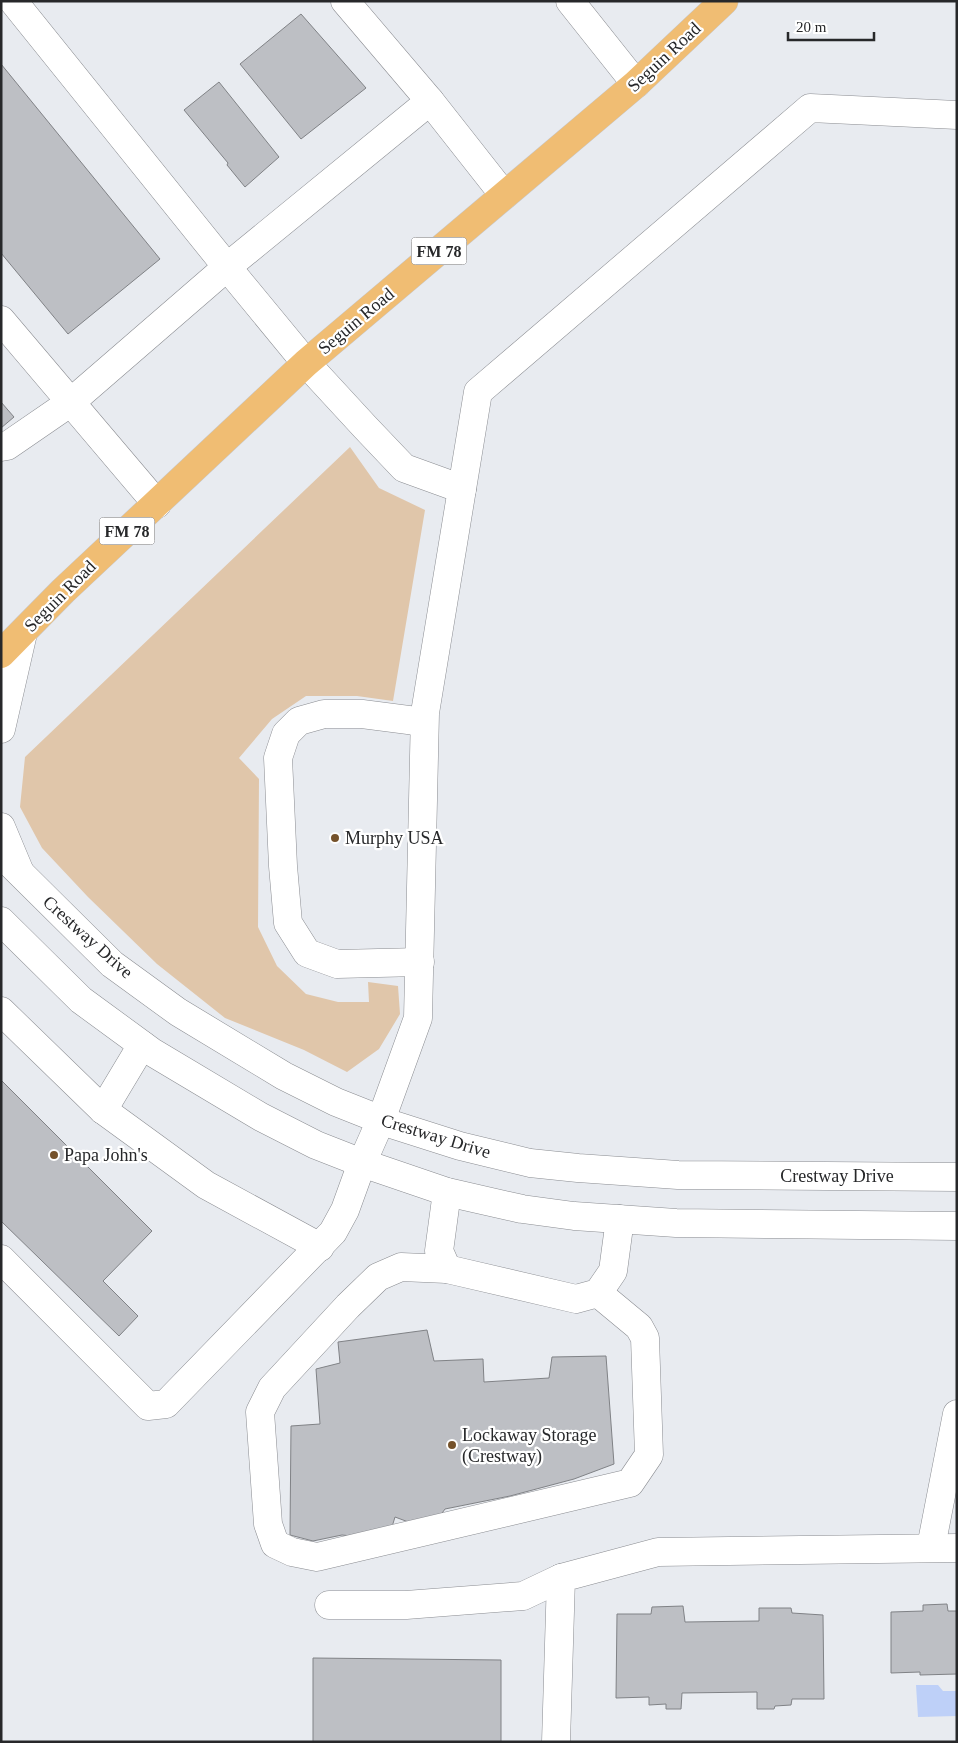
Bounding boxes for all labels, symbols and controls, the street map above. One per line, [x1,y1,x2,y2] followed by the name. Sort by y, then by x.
[788,10,874,42] scale bar
[623,18,705,96] street label: Seguin Road
[796,19,827,35] text: 20 m
[412,238,466,264] road number: FM 78
[314,284,398,358] street label: Seguin Road
[100,518,154,544] road number: FM 78
[20,556,100,636] street label: Seguin Road
[345,828,444,848] place label: Murphy USA
[329,832,341,844] marker: Murphy USA
[39,892,137,982] street label: Crestway Drive
[379,1110,493,1162] street label: Crestway Drive
[64,1145,148,1165] place label: Papa John's
[48,1149,60,1161] marker: Papa John's
[780,1166,894,1186] street label: Crestway Drive
[462,1425,596,1467] place label: Lockaway Storage (Crestway)
[446,1439,458,1451] marker: Lockaway Storage (Crestway)

